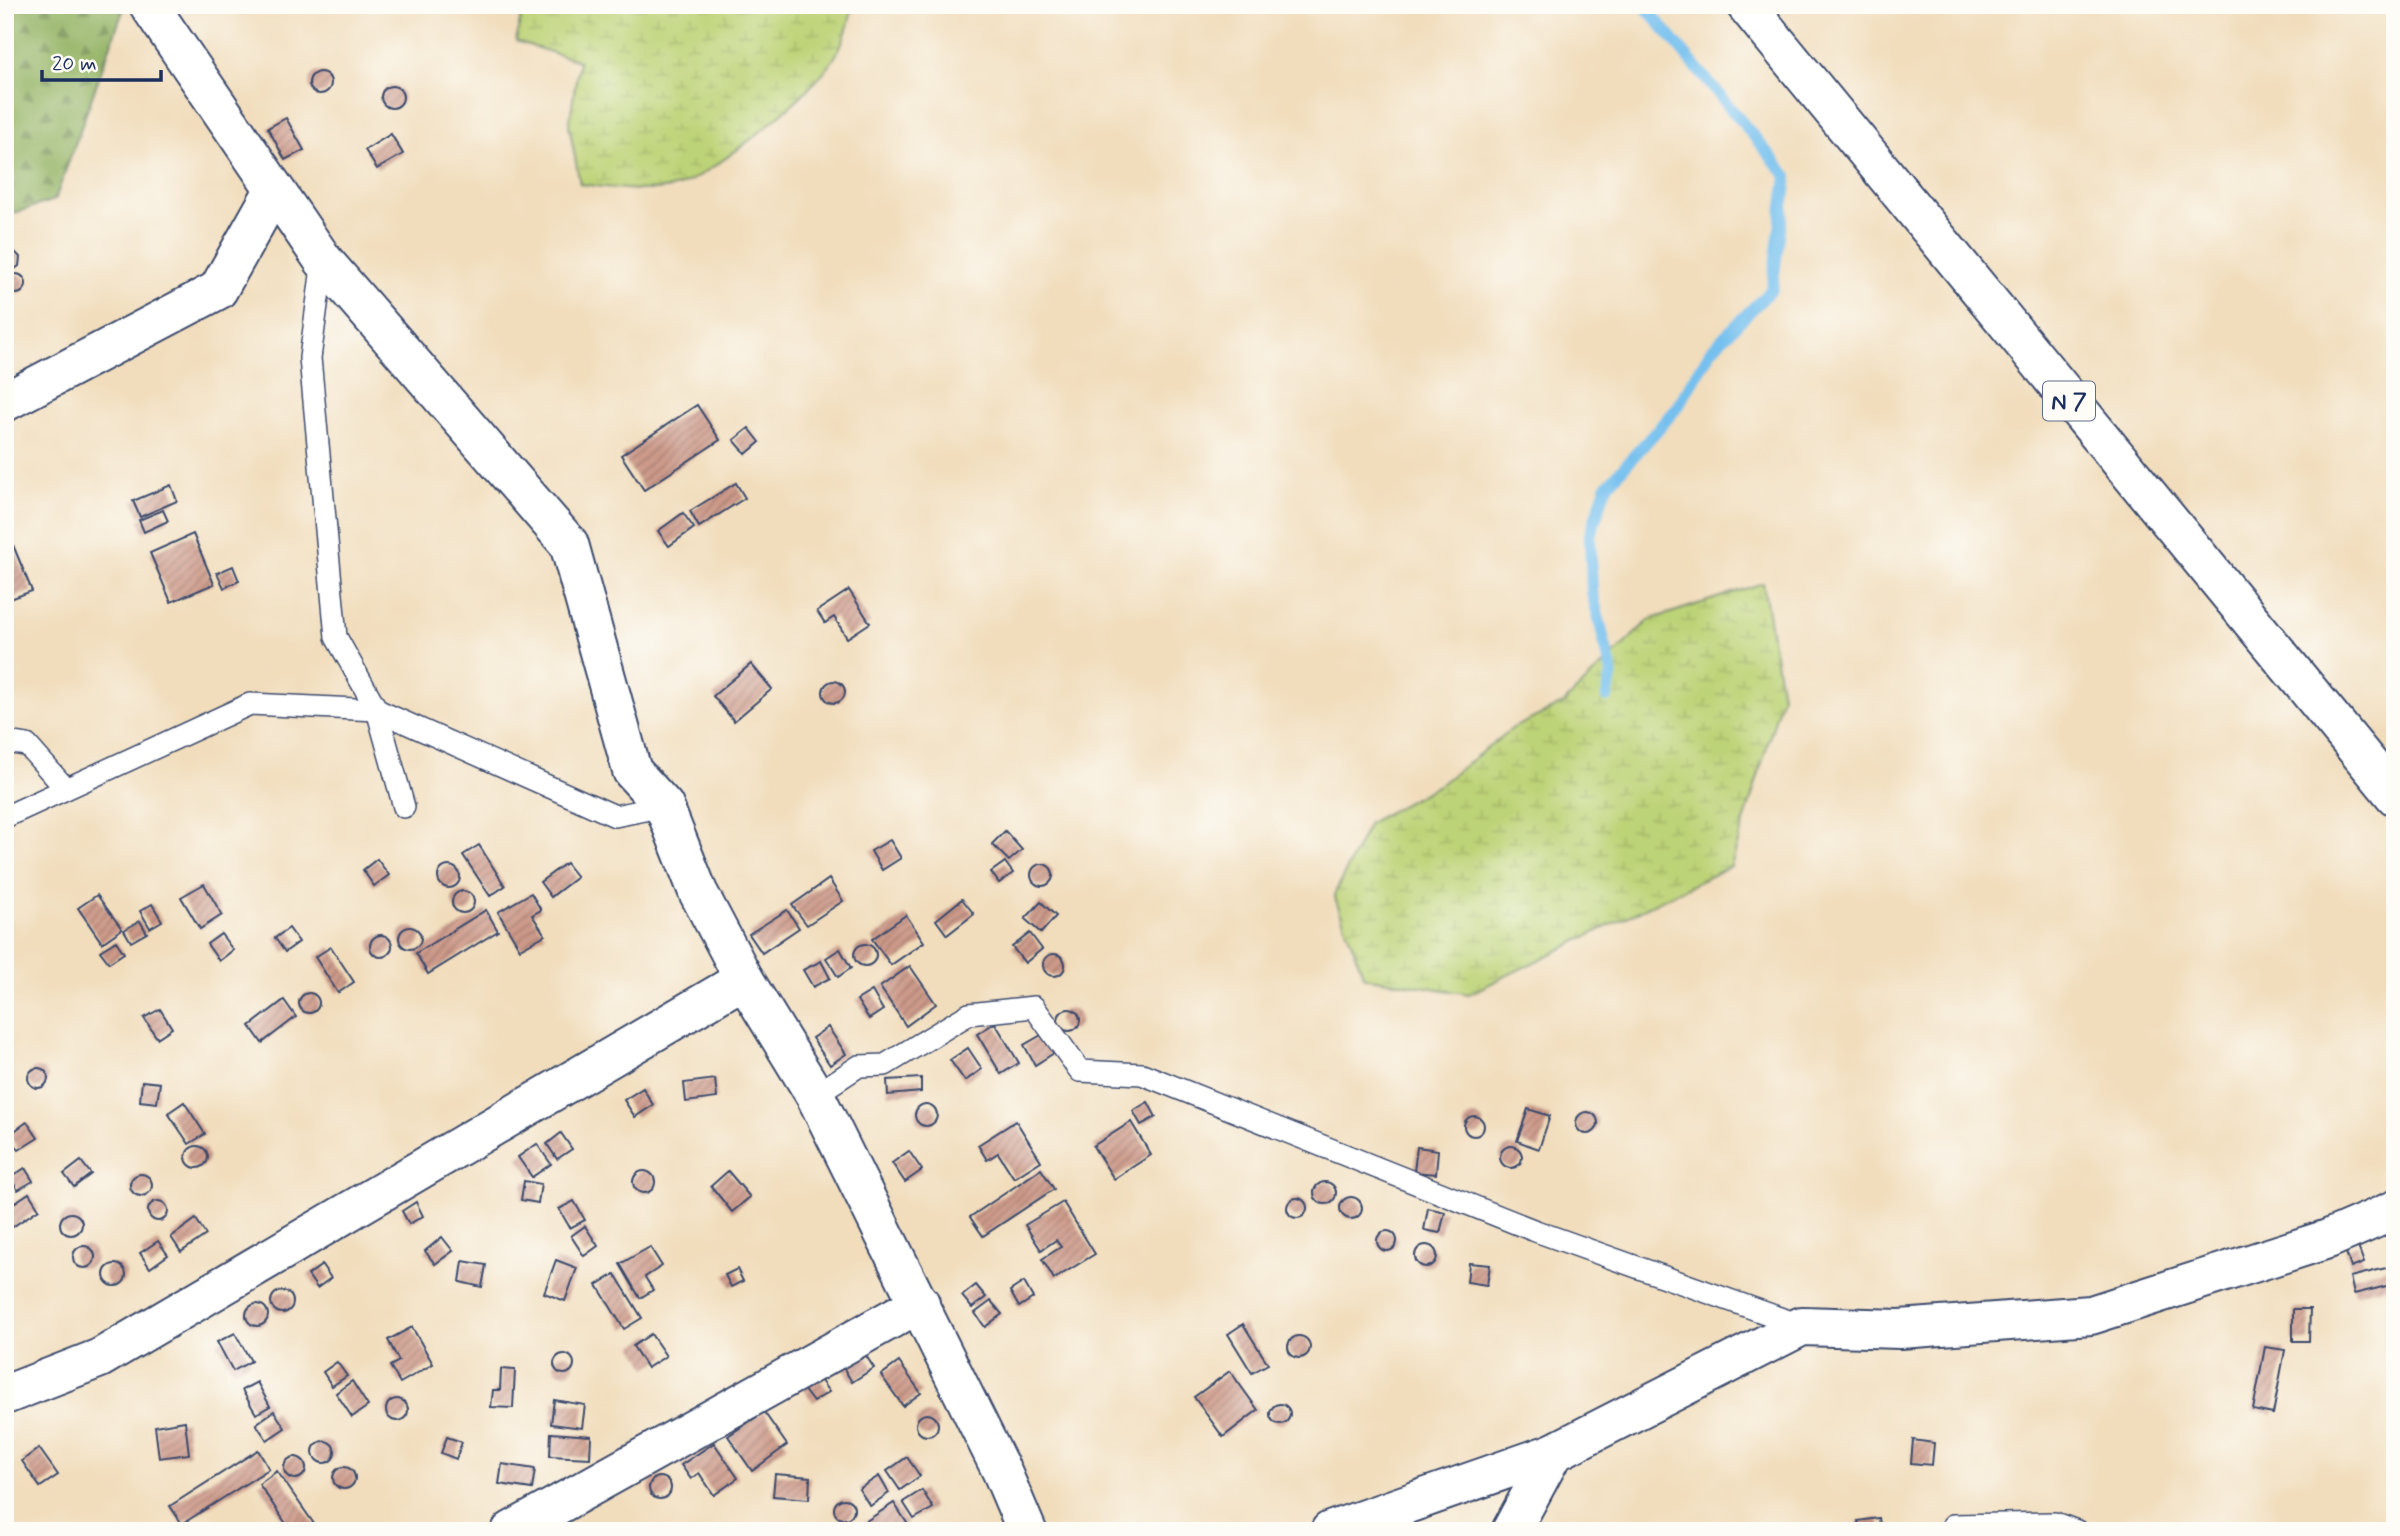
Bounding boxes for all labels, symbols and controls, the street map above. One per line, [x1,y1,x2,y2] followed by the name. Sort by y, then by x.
[42,38,161,82] scale bar
[52,50,97,78] text: 20 m
[2043,382,2095,420] road number: N 7

